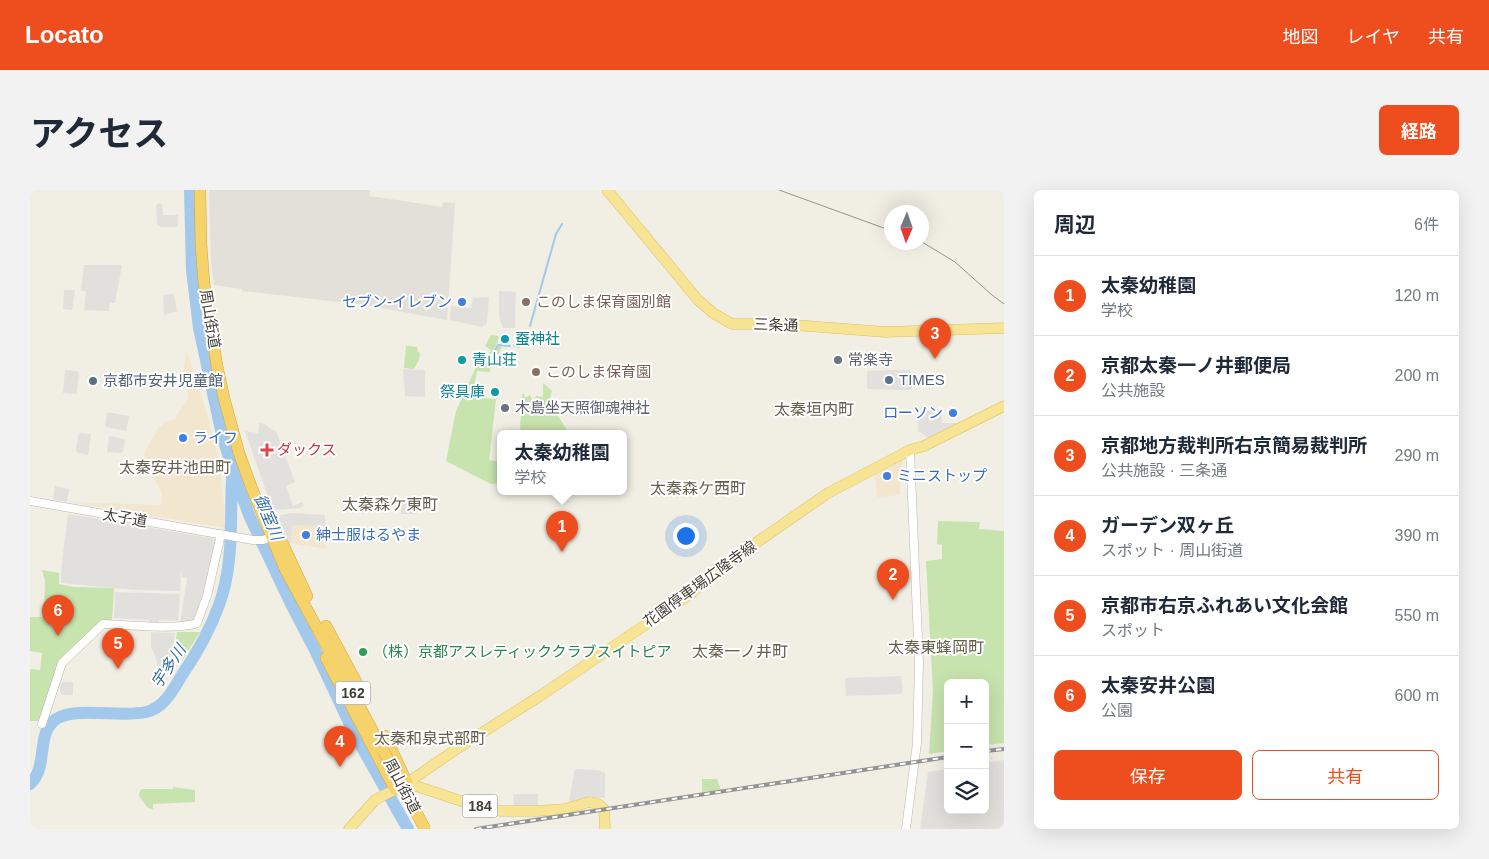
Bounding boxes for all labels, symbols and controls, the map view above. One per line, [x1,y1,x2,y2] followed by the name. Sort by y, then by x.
[25,21,104,48] text: Locato
[1283,27,1319,47] text: 地図
[1347,27,1400,47] text: レイヤ
[1428,27,1464,47] text: 共有
[1379,105,1459,155] button: 経路
[30,114,168,153] text: アクセス
[884,205,929,250] north arrow
[1054,213,1096,236] text: 周辺
[1414,216,1439,233] text: 6件
[1101,275,1196,296] text: 太秦幼稚園
[1066,287,1074,304] text: 1
[1395,287,1439,304] text: 120 m
[197,288,224,350] street label: 周山街道
[342,293,452,310] place label: セブン-イレブン
[536,293,671,310] place label: このしま保育園別館
[456,296,468,308] marker: セブン-イレブン
[520,296,532,308] marker: このしま保育園別館
[1101,302,1133,319] text: 学校
[753,315,799,334] street label: 三条通
[919,318,951,359] pin: 3
[515,330,560,347] place label: 蚕神社
[499,333,511,345] marker: 蚕神社
[472,351,517,368] place label: 青山荘
[848,351,893,368] place label: 常楽寺
[456,354,468,366] marker: 青山荘
[832,354,844,366] marker: 常楽寺
[1101,355,1291,376] text: 京都太秦一ノ井郵便局
[546,363,651,380] place label: このしま保育園
[530,366,542,378] marker: このしま保育園
[1066,367,1074,384] text: 2
[1395,367,1439,384] text: 200 m
[899,371,945,388] place label: TIMES
[103,372,223,389] place label: 京都市安井児童館
[883,374,895,386] marker: TIMES
[87,375,99,387] marker: 京都市安井児童館
[1101,382,1165,399] text: 公共施設
[440,383,485,400] place label: 祭具庫
[489,386,501,398] marker: 祭具庫
[515,399,650,416] place label: 木島坐天照御魂神社
[774,401,854,418] district label: 太秦垣内町
[499,402,511,414] marker: 木島坐天照御魂神社
[883,404,943,421] place label: ローソン
[947,407,959,419] marker: ローソン
[193,429,238,446] place label: ライフ
[497,430,627,495] popup
[177,432,189,444] marker: ライフ
[1101,435,1367,456] text: 京都地方裁判所右京簡易裁判所
[277,441,337,458] place label: ダックス
[514,442,610,463] text: 太秦幼稚園
[261,444,273,456] marker: ダックス
[1066,447,1074,464] text: 3
[1395,447,1439,464] text: 290 m
[119,459,231,476] district label: 太秦安井池田町
[1101,462,1227,479] text: 公共施設 · 三条通
[897,467,987,484] place label: ミニストップ
[514,469,547,486] text: 学校
[881,470,893,482] marker: ミニストップ
[650,480,746,497] district label: 太秦森ケ西町
[251,492,287,544] water label: 御室川
[342,496,438,513] district label: 太秦森ケ東町
[101,505,149,530] street label: 太子道
[546,511,578,552] pin: 1
[1101,515,1234,536] text: ガーデン双ヶ丘
[673,523,699,549] your location
[316,526,421,543] place label: 紳士服はるやま
[1066,527,1074,544] text: 4
[1395,527,1439,544] text: 390 m
[300,529,312,541] marker: 紳士服はるやま
[640,537,759,630] street label: 花園停車場広隆寺線
[1101,542,1243,559] text: スポット · 周山街道
[877,559,909,600] pin: 2
[42,595,74,636] pin: 6
[1101,595,1348,616] text: 京都市右京ふれあい文化会館
[1066,607,1074,624] text: 5
[1395,607,1439,624] text: 550 m
[1101,622,1165,639] text: スポット
[102,628,134,669] pin: 5
[888,639,984,656] district label: 太秦東蜂岡町
[148,640,190,691] water label: 宇多川
[373,643,672,660] place label: （株）京都アスレティッククラブスイトピア
[692,643,788,660] district label: 太秦一ノ井町
[357,646,369,658] marker: （株）京都アスレティッククラブスイトピア
[1101,675,1215,696] text: 太秦安井公園
[944,679,989,814] map controls
[944,679,989,724] button: +
[336,682,370,704] road number: 162
[1066,687,1074,704] text: 6
[1395,687,1439,704] text: 600 m
[1101,702,1133,719] text: 公園
[944,724,989,769] button: −
[324,726,356,767] pin: 4
[374,730,486,747] district label: 太秦和泉式部町
[1054,750,1242,800] button: 保存
[1252,750,1439,800] button: 共有
[381,755,424,816] street label: 周山街道
[944,769,989,814] button: layers
[462,794,498,818] road number: 184

